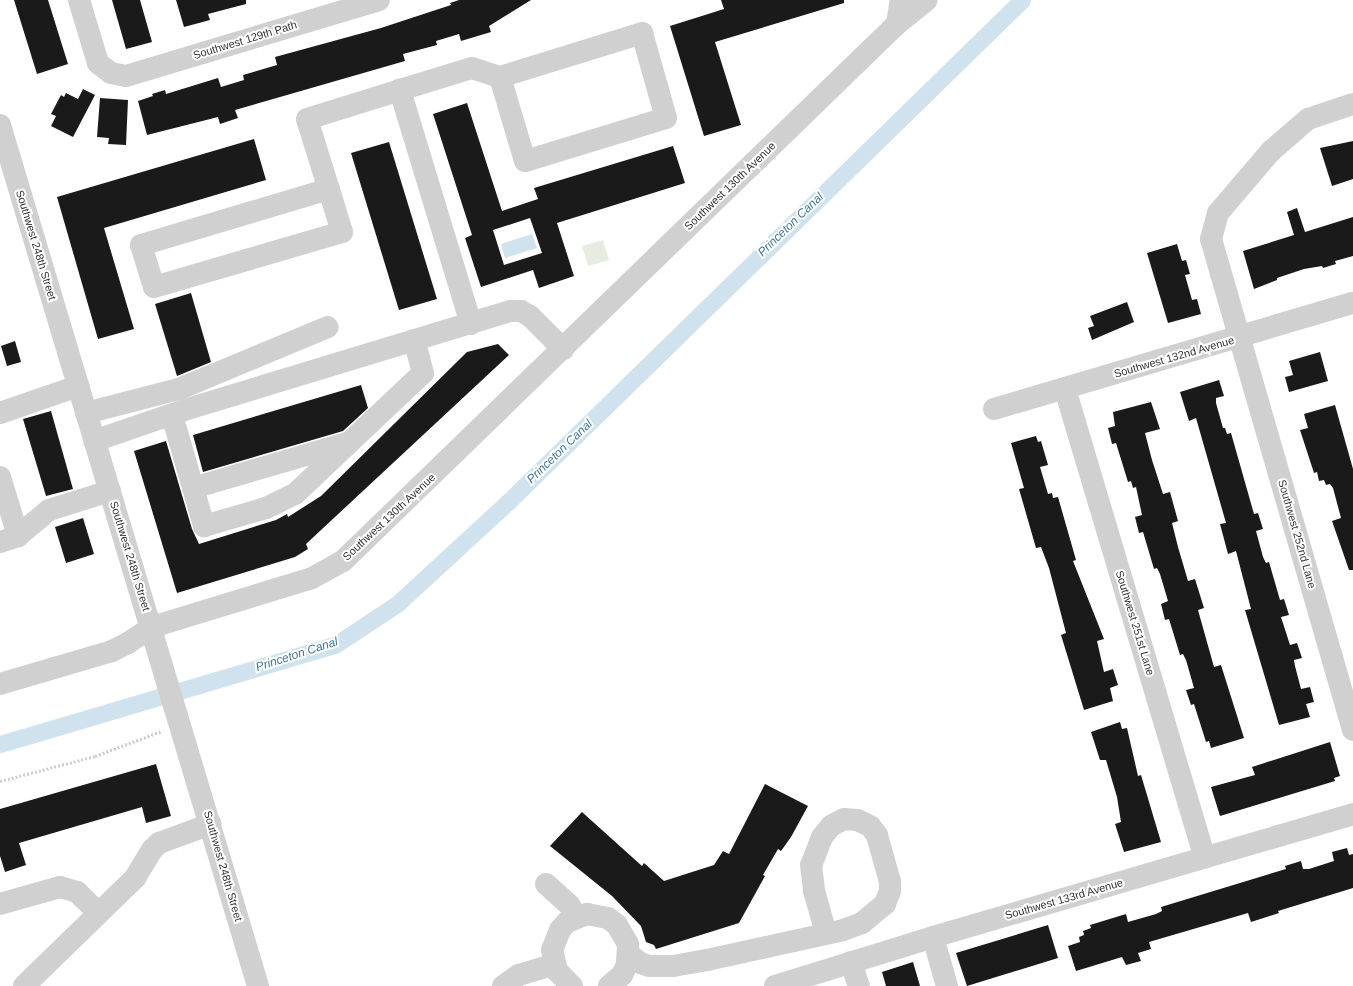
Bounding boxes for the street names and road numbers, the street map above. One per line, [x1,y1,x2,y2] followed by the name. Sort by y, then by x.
[192,18,298,62] street label: Southwest 129th Path
[681,139,779,233] street label: Southwest 130th Avenue
[13,188,59,302] street label: Southwest 248th Street
[1112,333,1236,381] street label: Southwest 132nd Avenue
[340,471,438,563] street label: Southwest 130th Avenue
[1275,478,1319,590] street label: Southwest 252nd Lane
[107,499,153,613] street label: Southwest 248th Street
[1113,569,1157,677] street label: Southwest 251st Lane
[201,809,245,923] street label: Southwest 248th Street
[1003,876,1125,922] street label: Southwest 133rd Avenue

